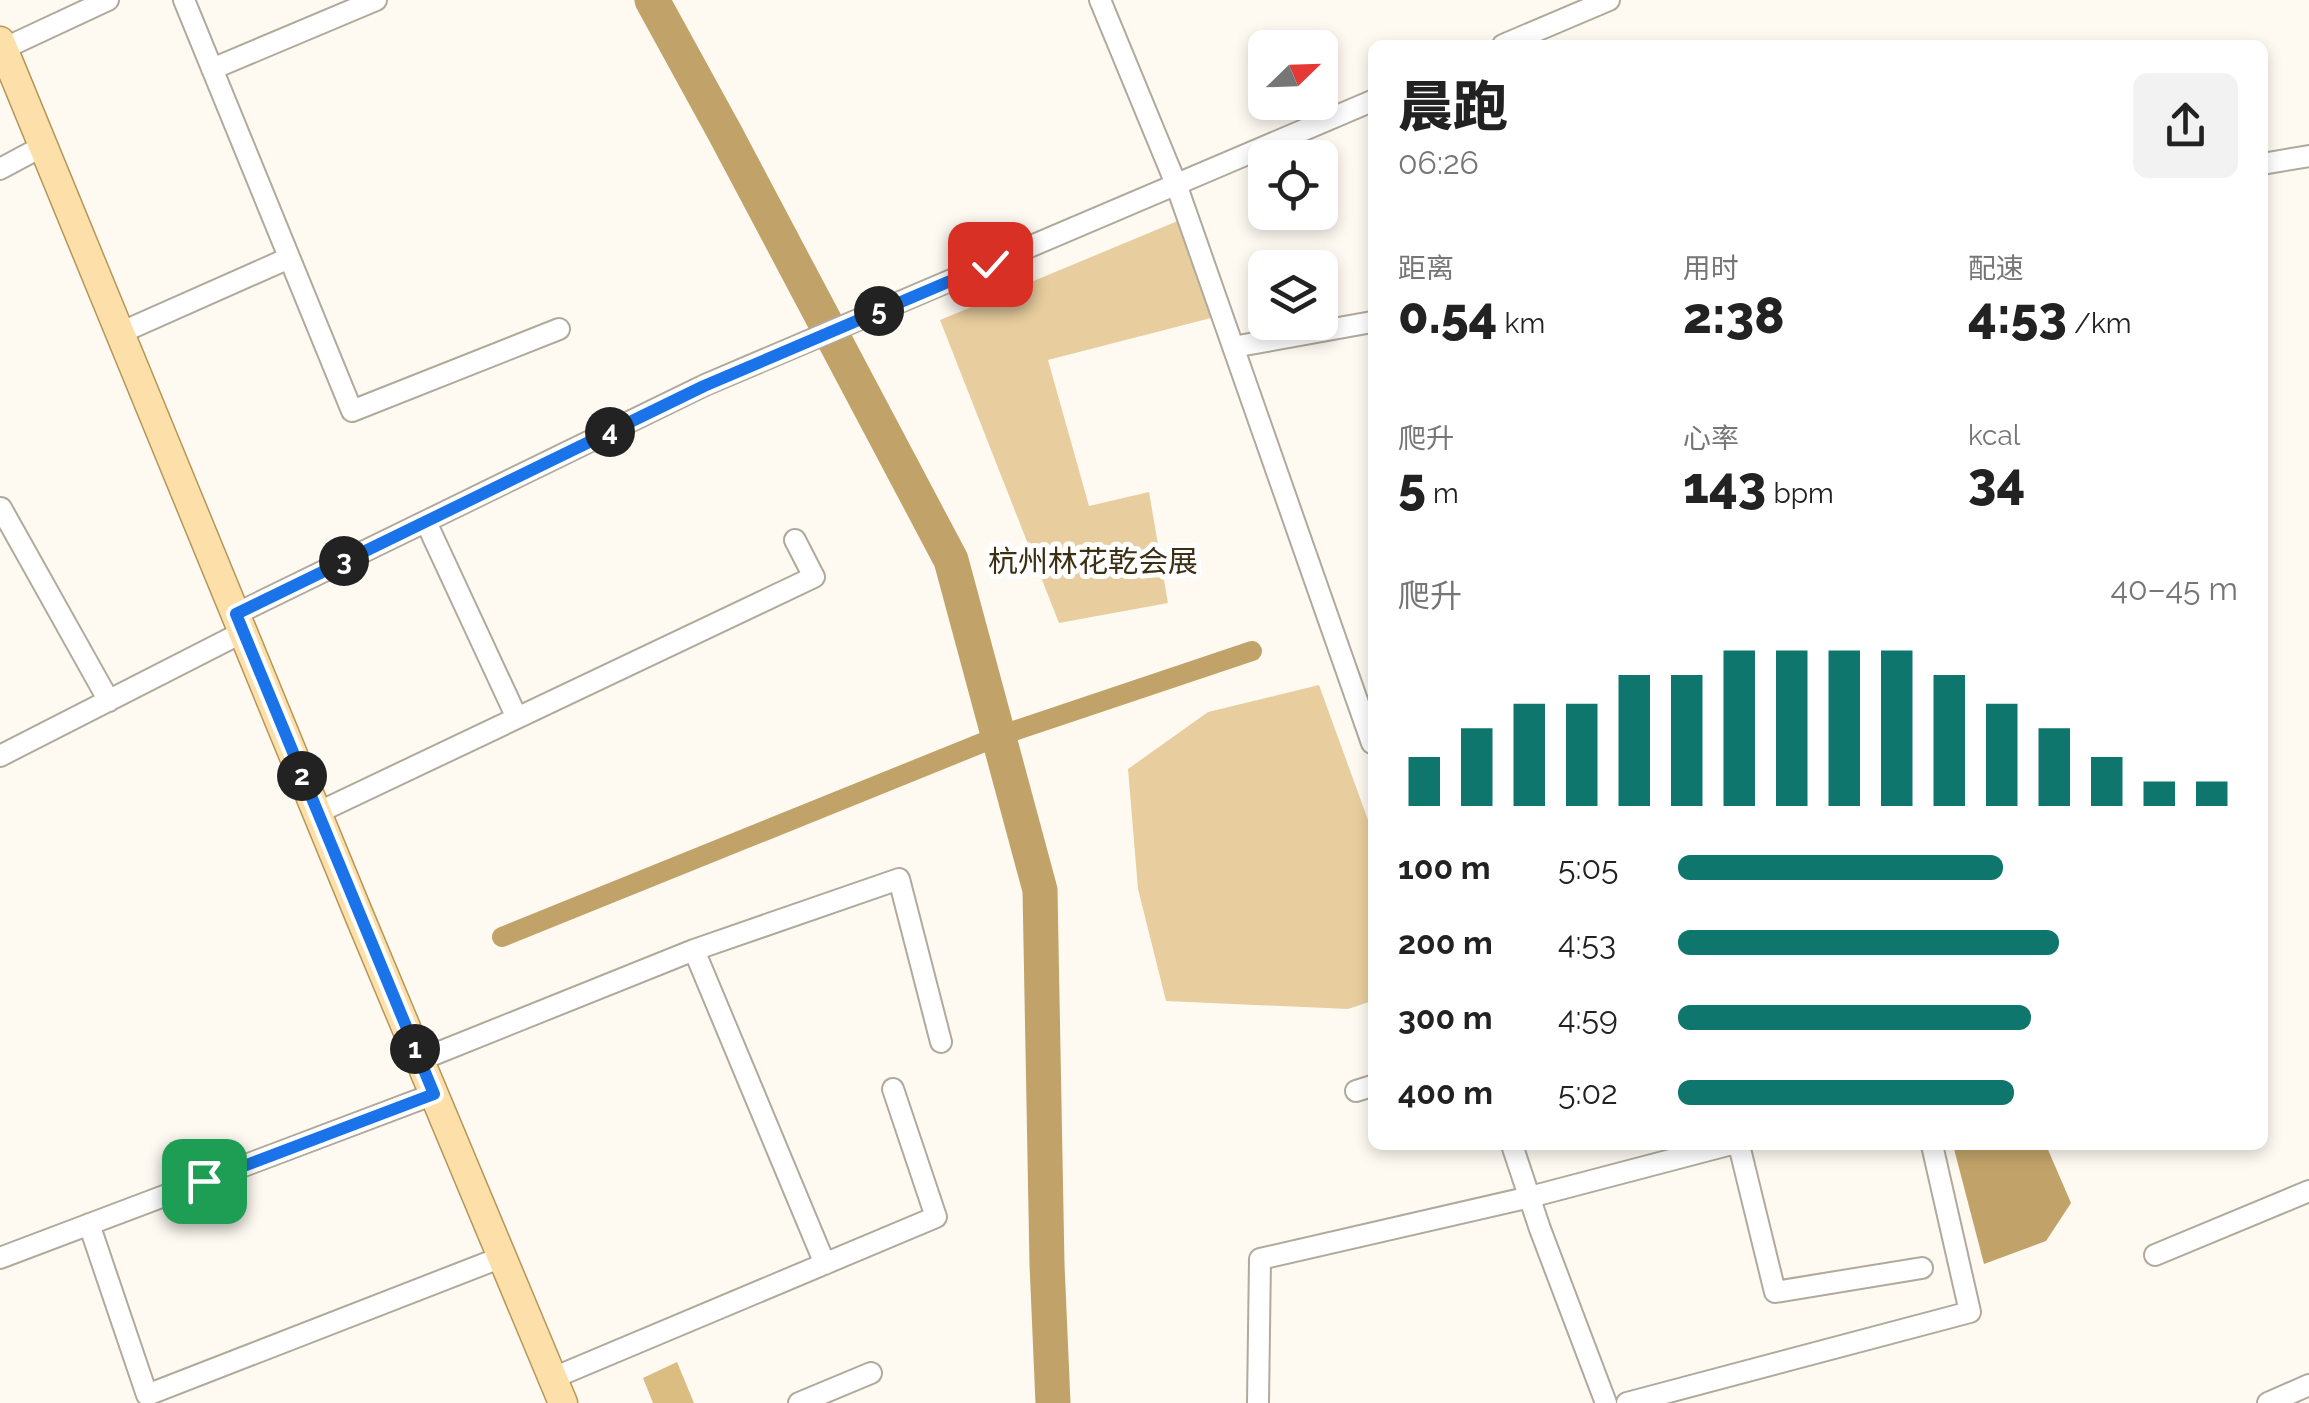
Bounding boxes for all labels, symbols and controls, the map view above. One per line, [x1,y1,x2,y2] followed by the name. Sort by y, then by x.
[1248,30,1338,120] north arrow
[1248,30,1338,340] map controls
[2133,73,2238,178] button: share
[1398,74,1508,139] text: 晨跑
[1248,140,1338,230] button: locate
[1398,144,1479,181] text: 06:26
[948,222,1033,307] pin
[963,237,1018,292] icon: check
[1248,250,1338,340] button: layers
[1398,252,1454,285] text: 距离
[1683,252,1739,285] text: 用时
[1968,252,2024,285] text: 配速
[854,286,904,336] pin: 5
[1398,286,1497,345] text: 0.54
[1683,286,1785,345] text: 2:38
[1968,286,2067,345] text: 4:53
[871,294,887,327] text: 5
[1497,307,1545,340] text: km
[2067,307,2132,340] text: /km
[585,407,635,457] pin: 4
[602,415,618,448] text: 4
[1968,419,2020,452] text: kcal
[1398,422,1454,455] text: 爬升
[1683,422,1739,455] text: 心率
[1968,452,2025,511] text: 34
[1398,456,1426,515] text: 5
[1683,456,1766,515] text: 143
[1426,477,1459,510] text: m
[1766,477,1834,510] text: bpm
[319,536,369,586] pin: 3
[336,544,352,577] text: 3
[988,544,1198,579] park label: 杭州林花乾会展
[2110,570,2238,607] text: 40–45 m
[1398,577,1462,614] text: 爬升
[277,751,327,801] pin: 2
[294,759,310,792] text: 2
[1398,849,1491,886] text: 100 m
[1558,849,1618,886] text: 5:05
[1398,924,1493,961] text: 200 m
[1558,924,1616,961] text: 4:53
[1398,999,1493,1036] text: 300 m
[1558,999,1618,1036] text: 4:59
[390,1024,440,1074] pin: 1
[408,1032,422,1065] text: 1
[1398,1074,1493,1111] text: 400 m
[1558,1074,1618,1111] text: 5:02
[162,1139,247,1224] pin
[177,1154,232,1209] icon: arrive

